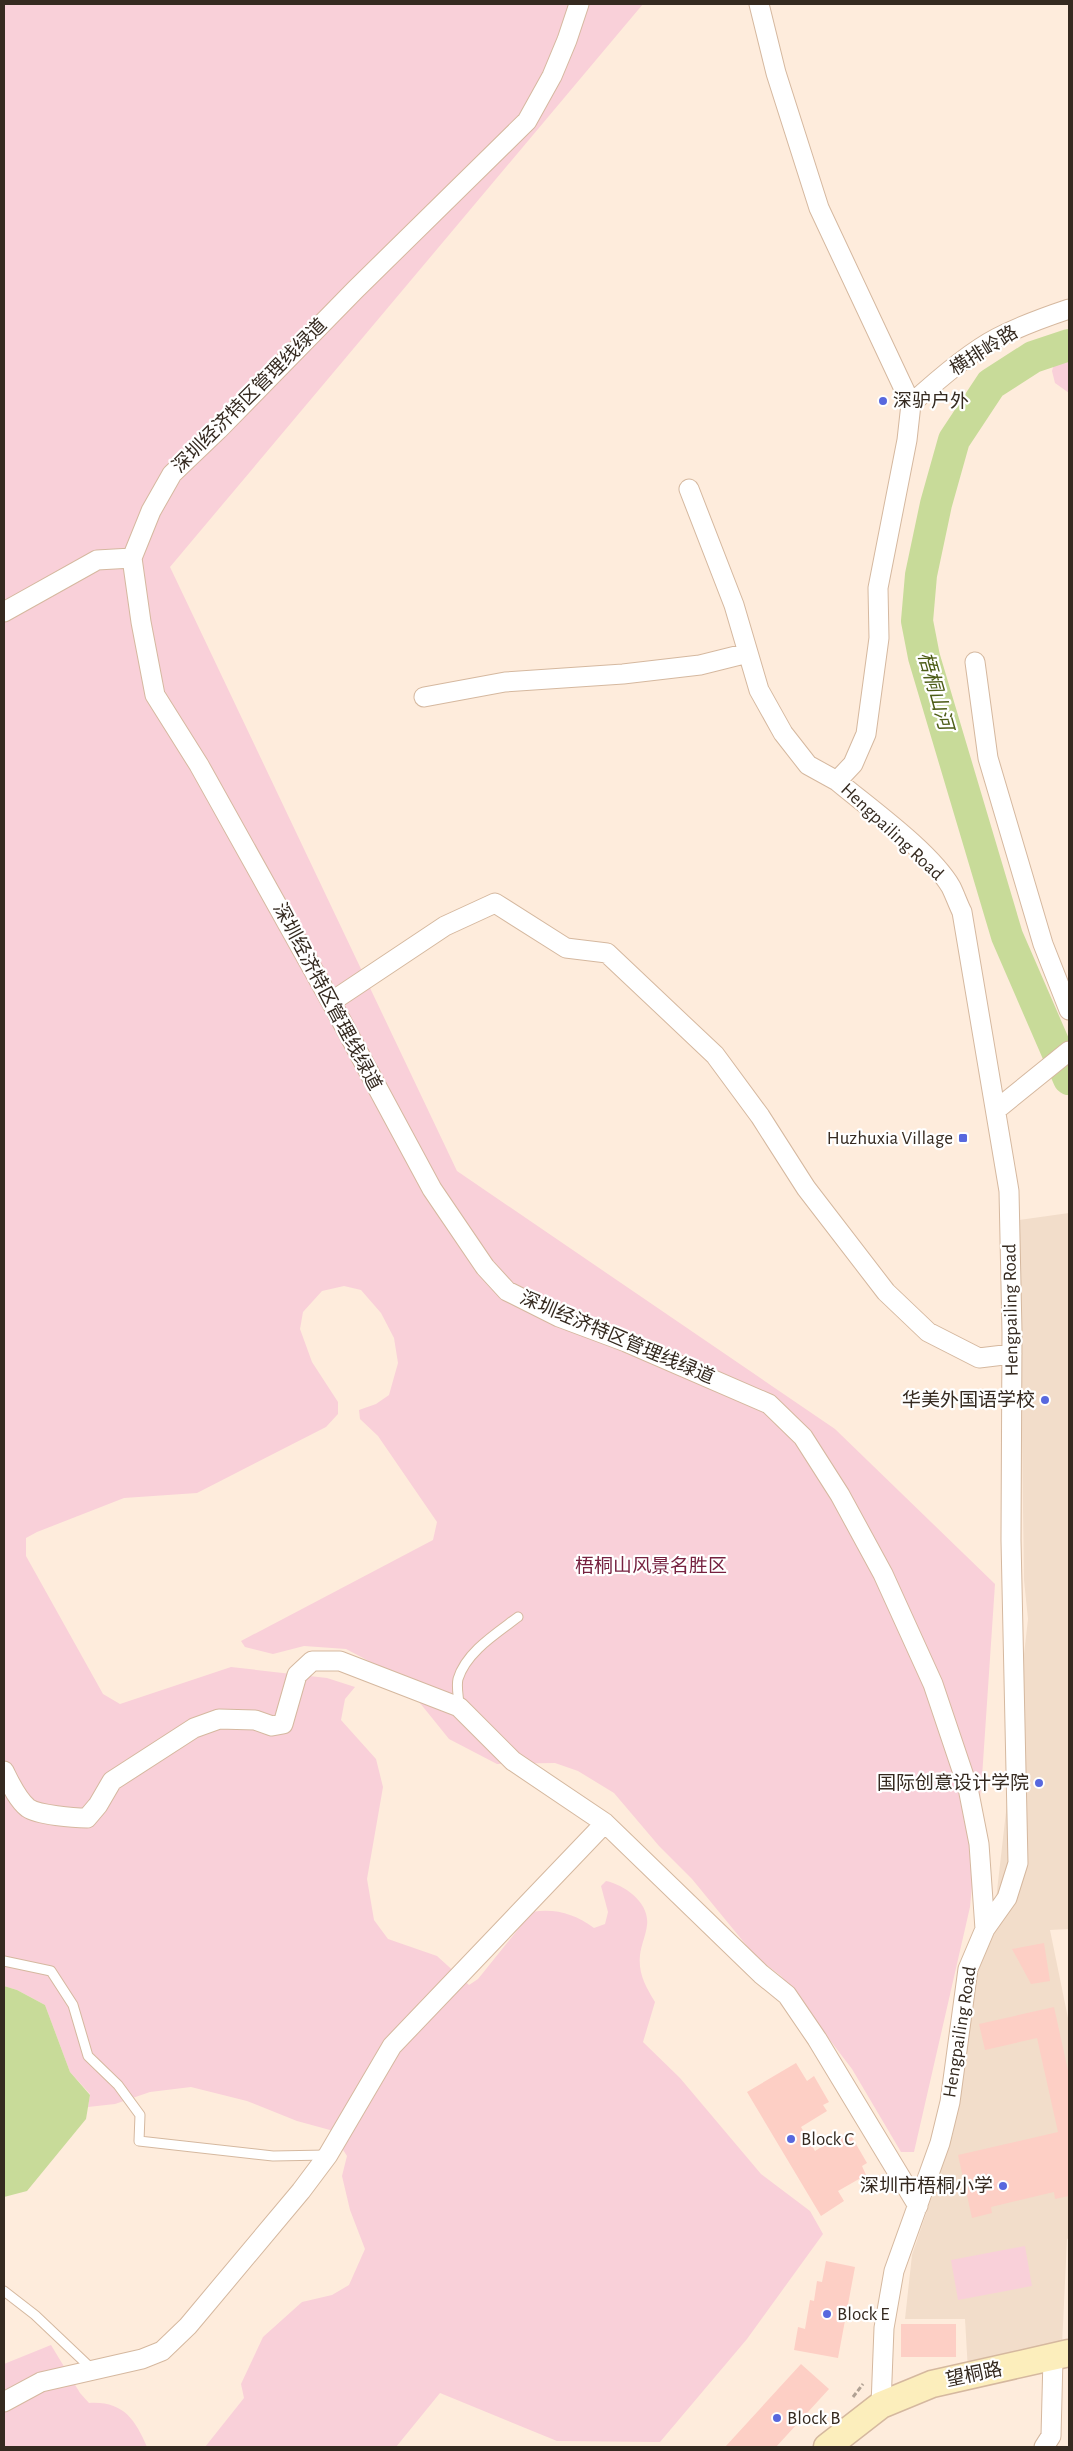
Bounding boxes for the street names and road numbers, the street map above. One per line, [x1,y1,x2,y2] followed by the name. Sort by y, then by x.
[168,314,331,477] street label: 深圳经济特区管理线绿道
[946,321,1021,379] street label: 横排岭路
[837,780,947,884] street label: Hengpailing Road
[270,899,386,1094] street label: 深圳经济特区管理线绿道
[1000,1243,1022,1377] street label: Hengpailing Road
[517,1287,718,1388] street label: 深圳经济特区管理线绿道
[940,1965,980,2099] street label: Hengpailing Road
[944,2359,1004,2390] street label: 望桐路

